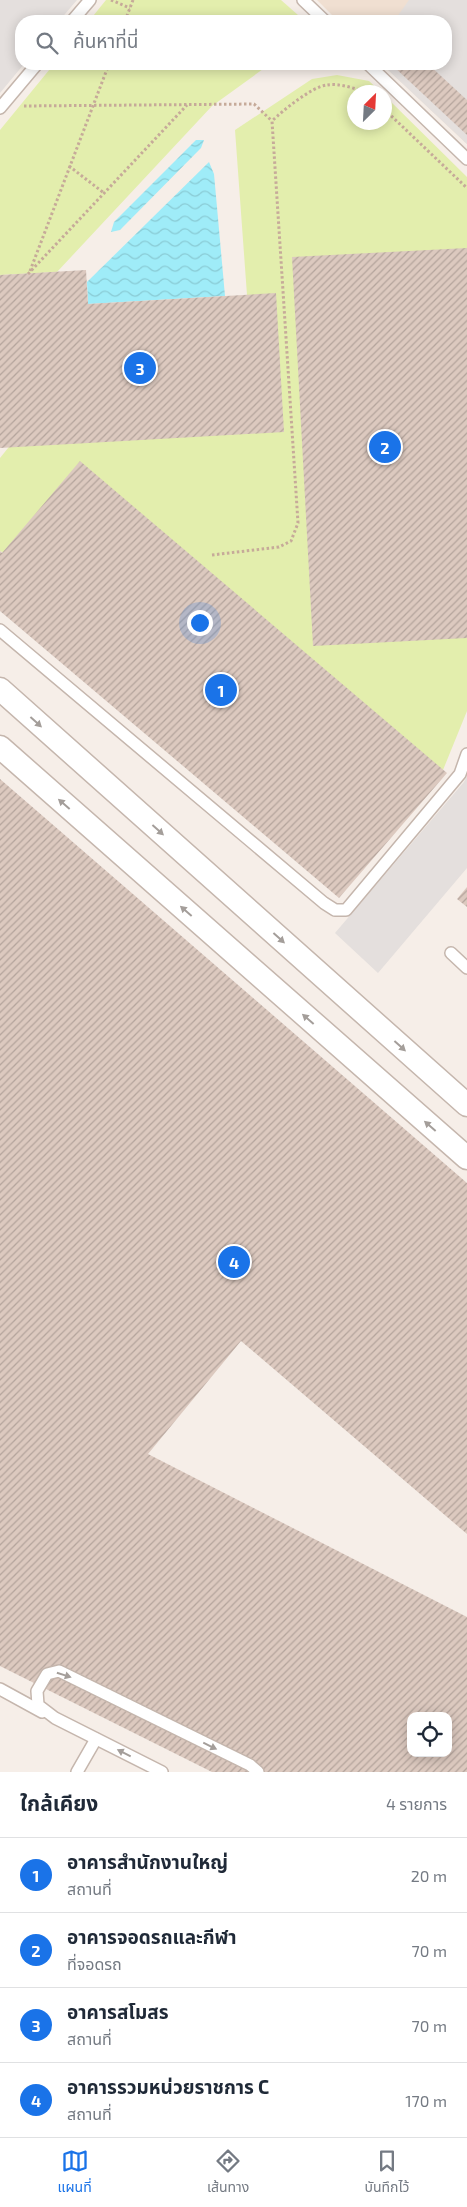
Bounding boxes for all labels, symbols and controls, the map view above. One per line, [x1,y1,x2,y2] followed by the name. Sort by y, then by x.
[15,15,452,70] search box
[33,29,61,57] icon: search
[73,29,138,52] text: ค้นหาที่นี่
[347,85,392,130] north arrow
[124,349,156,387] pin: 3
[369,428,401,466] pin: 2
[187,610,213,636] your location
[205,671,237,709] pin: 1
[30,716,43,727] one-way arrow
[59,798,71,810] one-way arrow
[151,824,164,835] one-way arrow
[181,905,193,917] one-way arrow
[273,932,285,944] one-way arrow
[302,1013,315,1024] one-way arrow
[394,1040,406,1052] one-way arrow
[425,1120,437,1132] one-way arrow
[218,1243,250,1281] pin: 4
[57,1671,72,1679] one-way arrow
[407,1712,452,1757] map controls
[407,1712,452,1757] button: locate
[203,1742,217,1750] one-way arrow
[117,1749,132,1757] one-way arrow
[20,1790,98,1815] text: ใกล้เคียง
[386,1794,447,1813] text: 4 รายการ
[67,1850,228,1873] text: อาคารสำนักงานใหญ่
[33,1866,39,1885] text: 1
[411,1866,447,1885] text: 20 m
[67,1879,112,1898] text: สถานที่
[67,1925,236,1948] text: อาคารจอดรถและกีฬา
[31,1941,41,1960] text: 2
[412,1941,447,1960] text: 70 m
[67,1954,122,1973] text: ที่จอดรถ
[67,2000,169,2023] text: อาคารสโมสร
[31,2016,41,2035] text: 3
[412,2016,447,2035] text: 70 m
[67,2029,112,2048] text: สถานที่
[67,2075,269,2098] text: อาคารรวมหน่วยราชการ C
[31,2091,41,2110] text: 4
[405,2091,447,2110] text: 170 m
[67,2104,112,2123] text: สถานที่
[58,2147,92,2198] tab: แผนที่
[207,2147,249,2198] tab: เส้นทาง
[364,2147,409,2198] tab: บันทึกไว้

